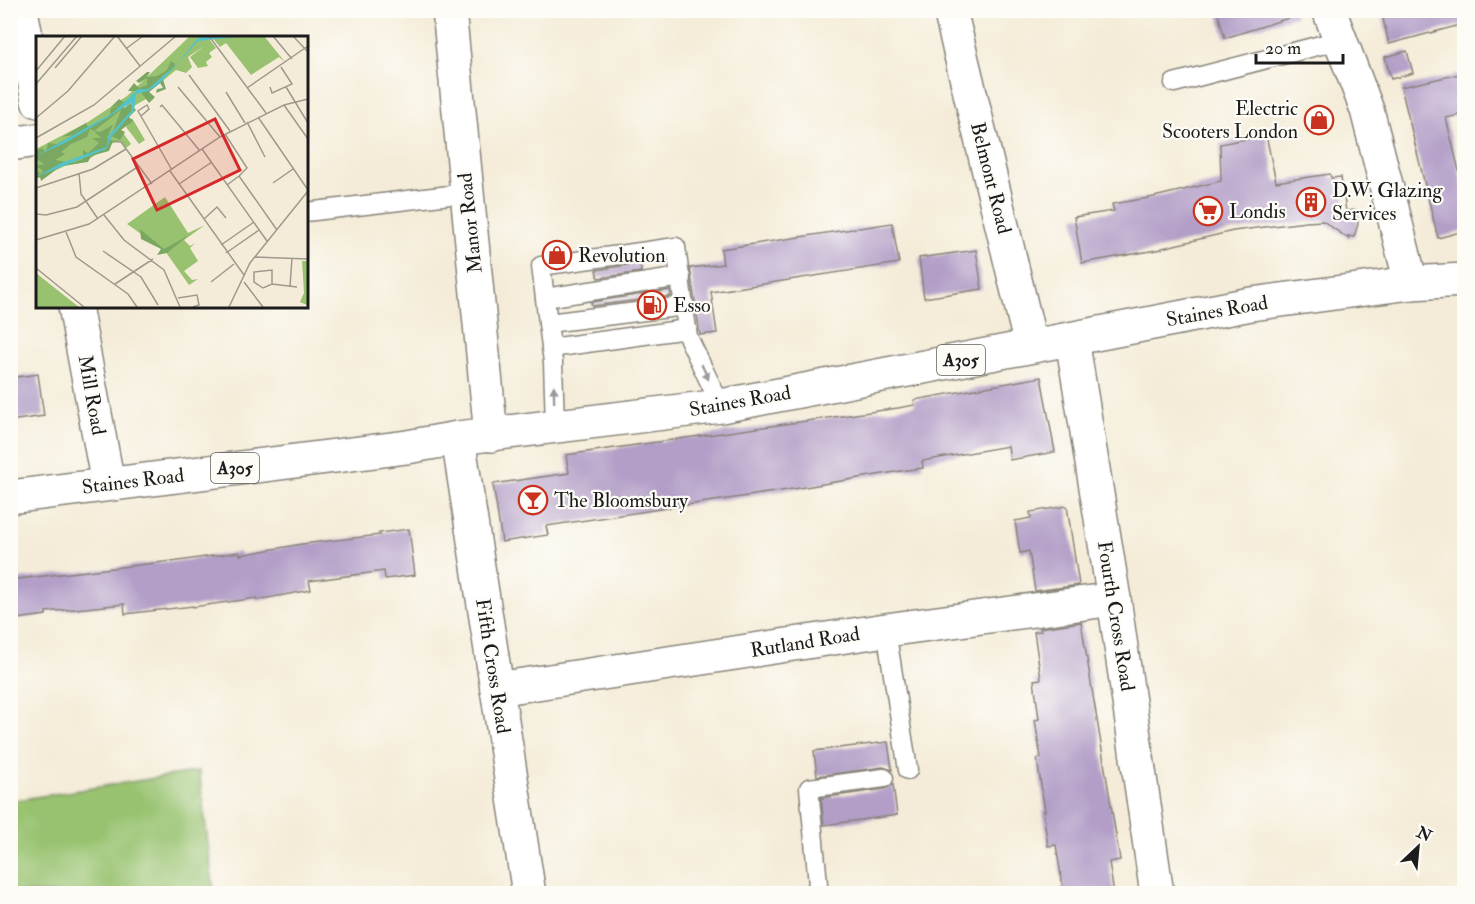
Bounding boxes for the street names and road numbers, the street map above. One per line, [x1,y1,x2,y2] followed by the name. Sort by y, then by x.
[965,119,1017,237] street label: Belmont Road
[452,171,488,274] street label: Manor Road
[1164,290,1270,332] street label: Staines Road
[937,345,985,375] road number: A305
[73,353,111,437] street label: Mill Road
[687,380,793,422] street label: Staines Road
[211,453,259,483] road number: A305
[81,462,186,500] street label: Staines Road
[1092,539,1140,693] street label: Fourth Cross Road
[470,597,516,736] street label: Fifth Cross Road
[749,621,862,663] street label: Rutland Road

